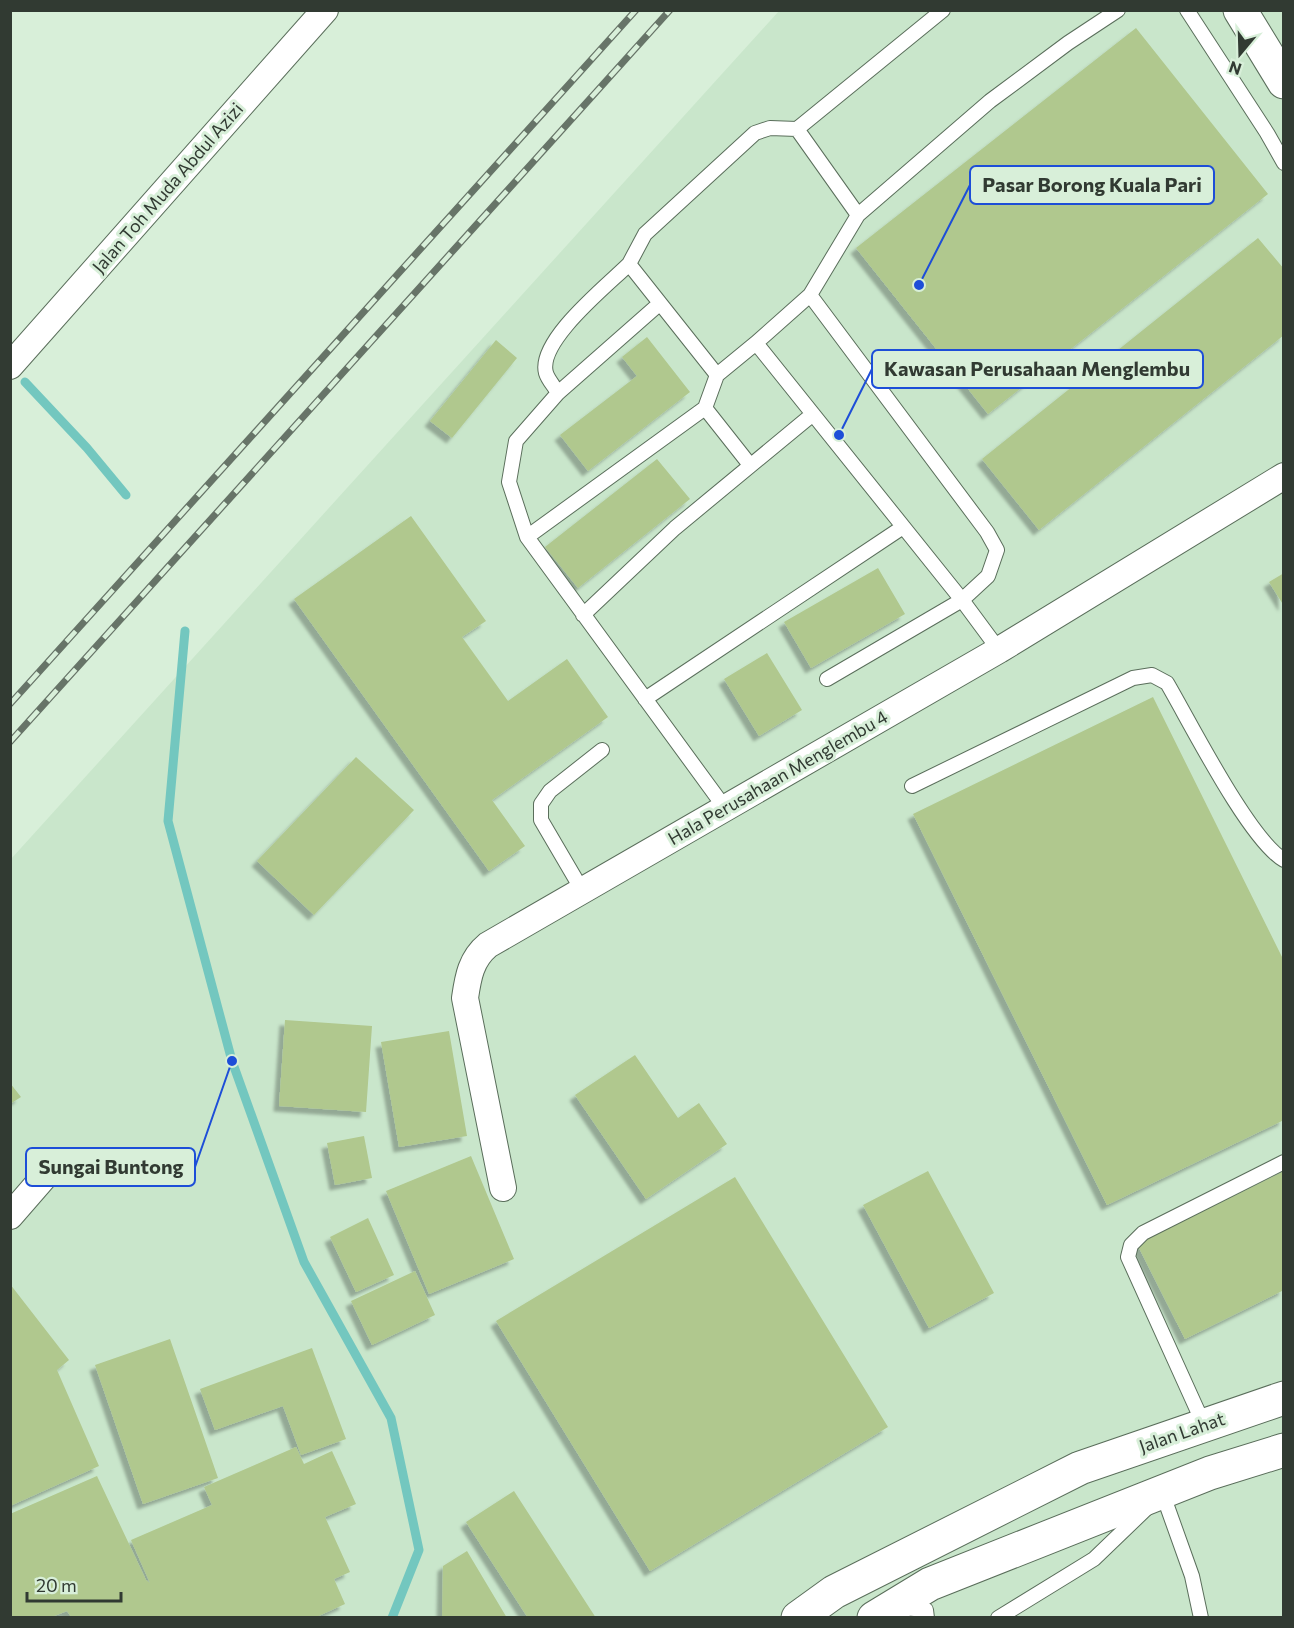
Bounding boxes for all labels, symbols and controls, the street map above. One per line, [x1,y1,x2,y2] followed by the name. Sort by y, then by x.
[1210,24,1270,84] north arrow
[1226,58,1244,80] text: N
[87,98,247,277] street label: Jalan Toh Muda Abdul Azizi
[970,166,1214,204] callout: Pasar Borong Kuala Pari
[982,172,1202,196] text: Pasar Borong Kuala Pari
[872,350,1203,388] callout: Kawasan Perusahaan Menglembu
[884,356,1190,380] text: Kawasan Perusahaan Menglembu
[664,705,891,849] street label: Hala Perusahaan Menglembu 4
[26,1148,195,1186] callout: Sungai Buntong
[39,1154,183,1178] text: Sungai Buntong
[1136,1407,1227,1457] street label: Jalan Lahat
[27,1565,122,1603] scale bar
[36,1574,77,1596] text: 20 m

